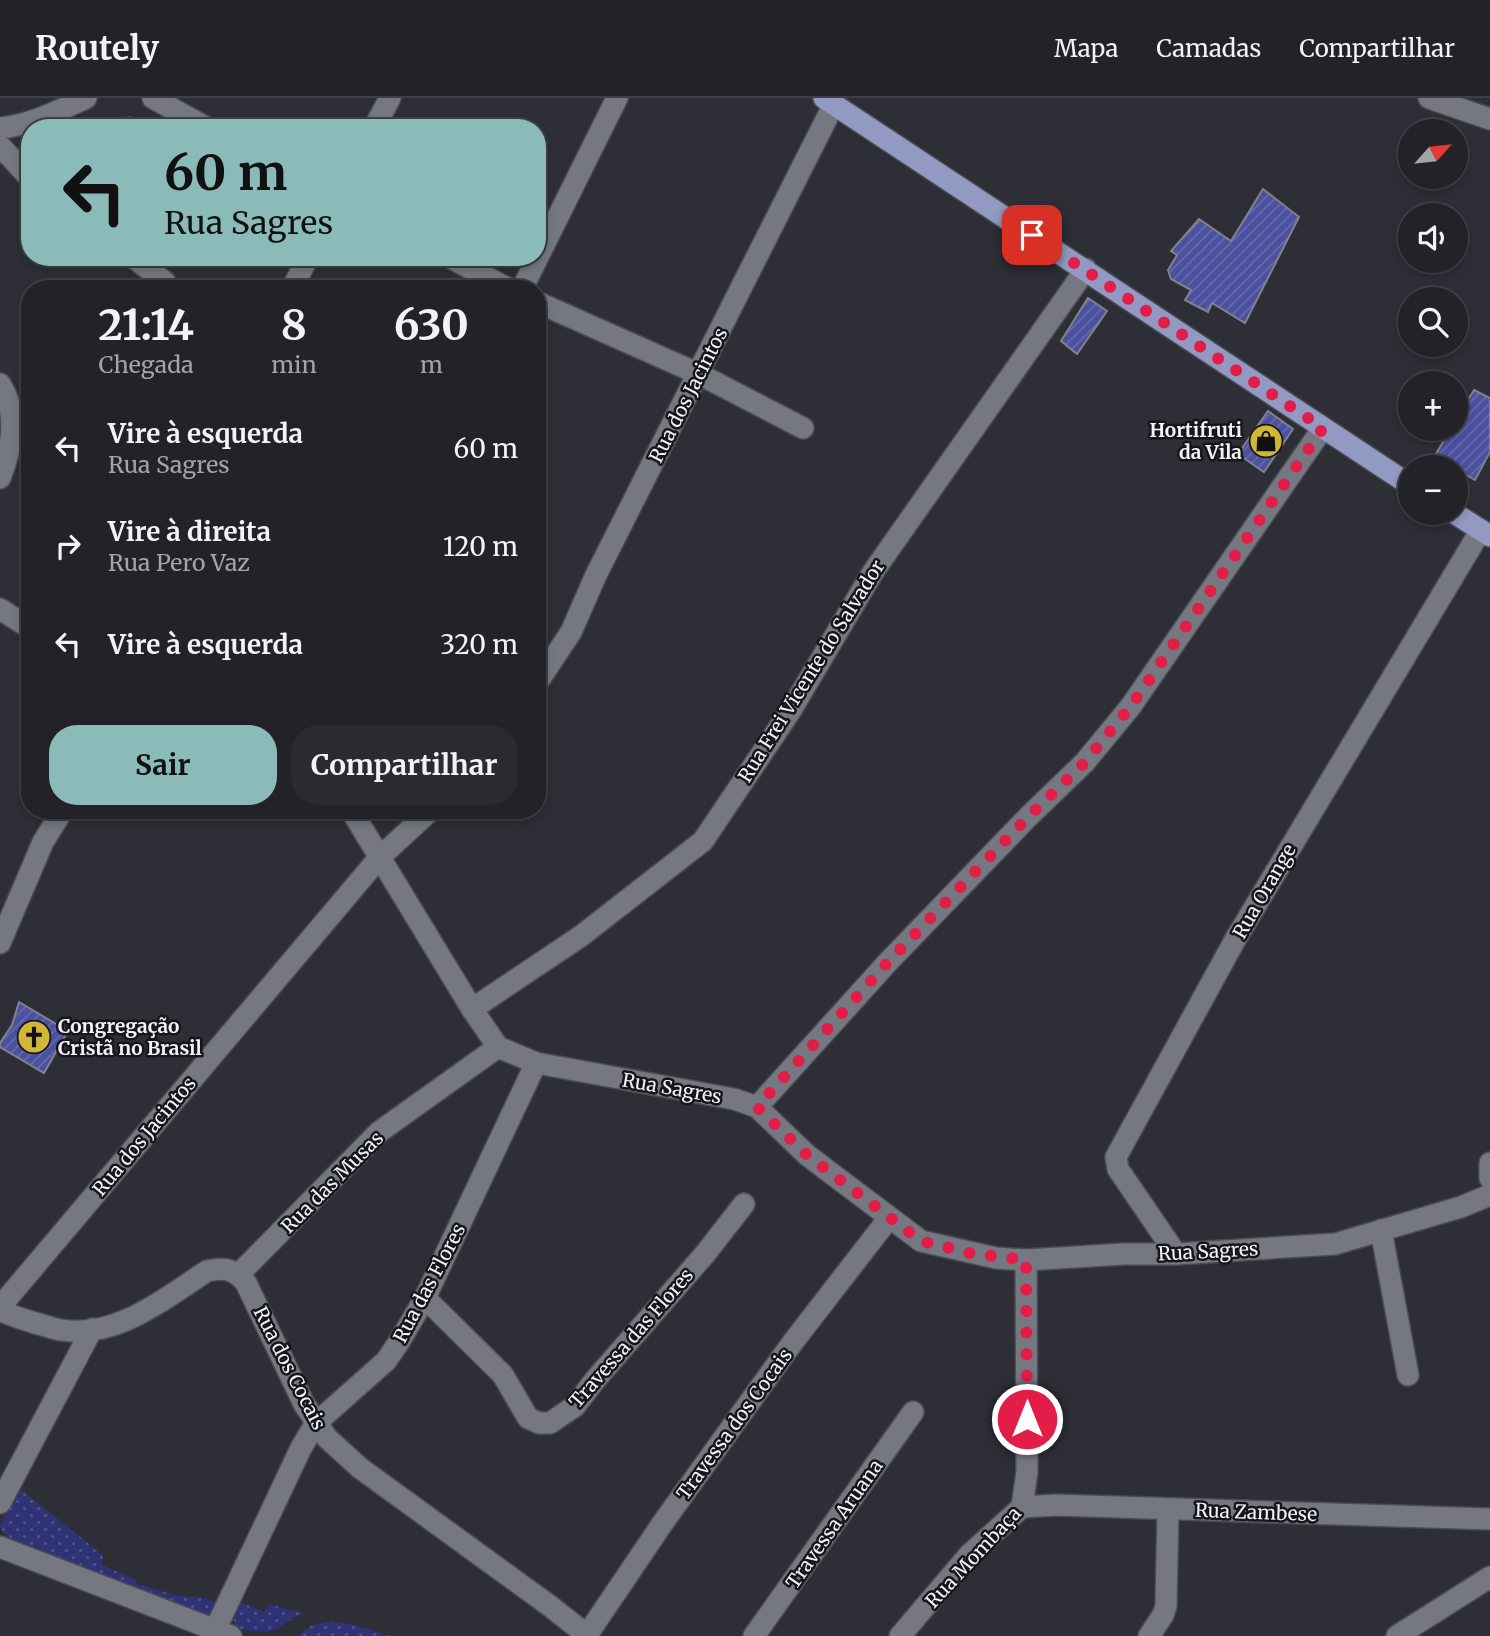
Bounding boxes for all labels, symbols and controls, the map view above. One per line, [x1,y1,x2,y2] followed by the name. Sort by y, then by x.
[35,28,159,69] text: Routely
[1054,33,1118,64] text: Mapa
[1156,33,1261,64] text: Camadas
[1299,33,1455,64] text: Compartilhar
[1398,119,1468,189] north arrow
[1398,119,1468,525] map controls
[164,142,287,203] text: 60 m
[49,147,140,238] icon: left
[164,203,333,243] text: Rua Sagres
[1398,203,1468,273] button: sound
[1002,205,1062,265] pin
[1013,216,1051,254] icon: arrive
[1398,287,1468,357] button: search
[98,299,194,351] text: 21:14
[281,299,307,351] text: 8
[394,299,469,351] text: 630
[644,324,732,466] street label: Rua dos Jacintos
[99,350,194,379] text: Chegada
[271,350,317,379] text: min
[420,350,443,379] text: m
[1398,371,1468,441] button: +
[108,417,303,450] text: Vire à esquerda
[1150,418,1242,464] place label: Hortifruti da Vila
[1247,422,1285,460] shop icon: Hortifruti da Vila
[49,429,87,467] icon: left
[454,432,518,465] text: 60 m
[108,450,230,479] text: Rua Sagres
[1398,455,1468,525] button: −
[108,515,271,548] text: Vire à direita
[49,527,87,565] icon: right
[443,530,518,563] text: 120 m
[108,548,250,577] text: Rua Pero Vaz
[733,555,890,787] street label: Rua Frei Vicente do Salvador
[49,625,87,663] icon: left
[108,628,303,661] text: Vire à esquerda
[440,628,518,661] text: 320 m
[49,725,277,805] button: Sair
[291,725,518,805] button: Compartilhar
[1227,839,1301,943] street label: Rua Orange
[58,1014,202,1060] place label: Congregação Cristã no Brasil
[15,1018,53,1056] church icon: Congregação Cristã no Brasil
[620,1067,724,1109] street label: Rua Sagres
[87,1072,201,1200] street label: Rua dos Jacintos
[276,1126,388,1238] street label: Rua das Musas
[388,1219,470,1347] street label: Rua das Flores
[1157,1236,1259,1266] street label: Rua Sagres
[564,1263,698,1413] street label: Travessa das Flores
[249,1302,331,1434] street label: Rua dos Cocais
[671,1344,797,1504] street label: Travessa dos Cocais
[990,1382,1064,1456] position arrow
[780,1455,888,1593] street label: Travessa Aruana
[1194,1498,1318,1526] street label: Rua Zambese
[920,1501,1026,1613] street label: Rua Mombaça

